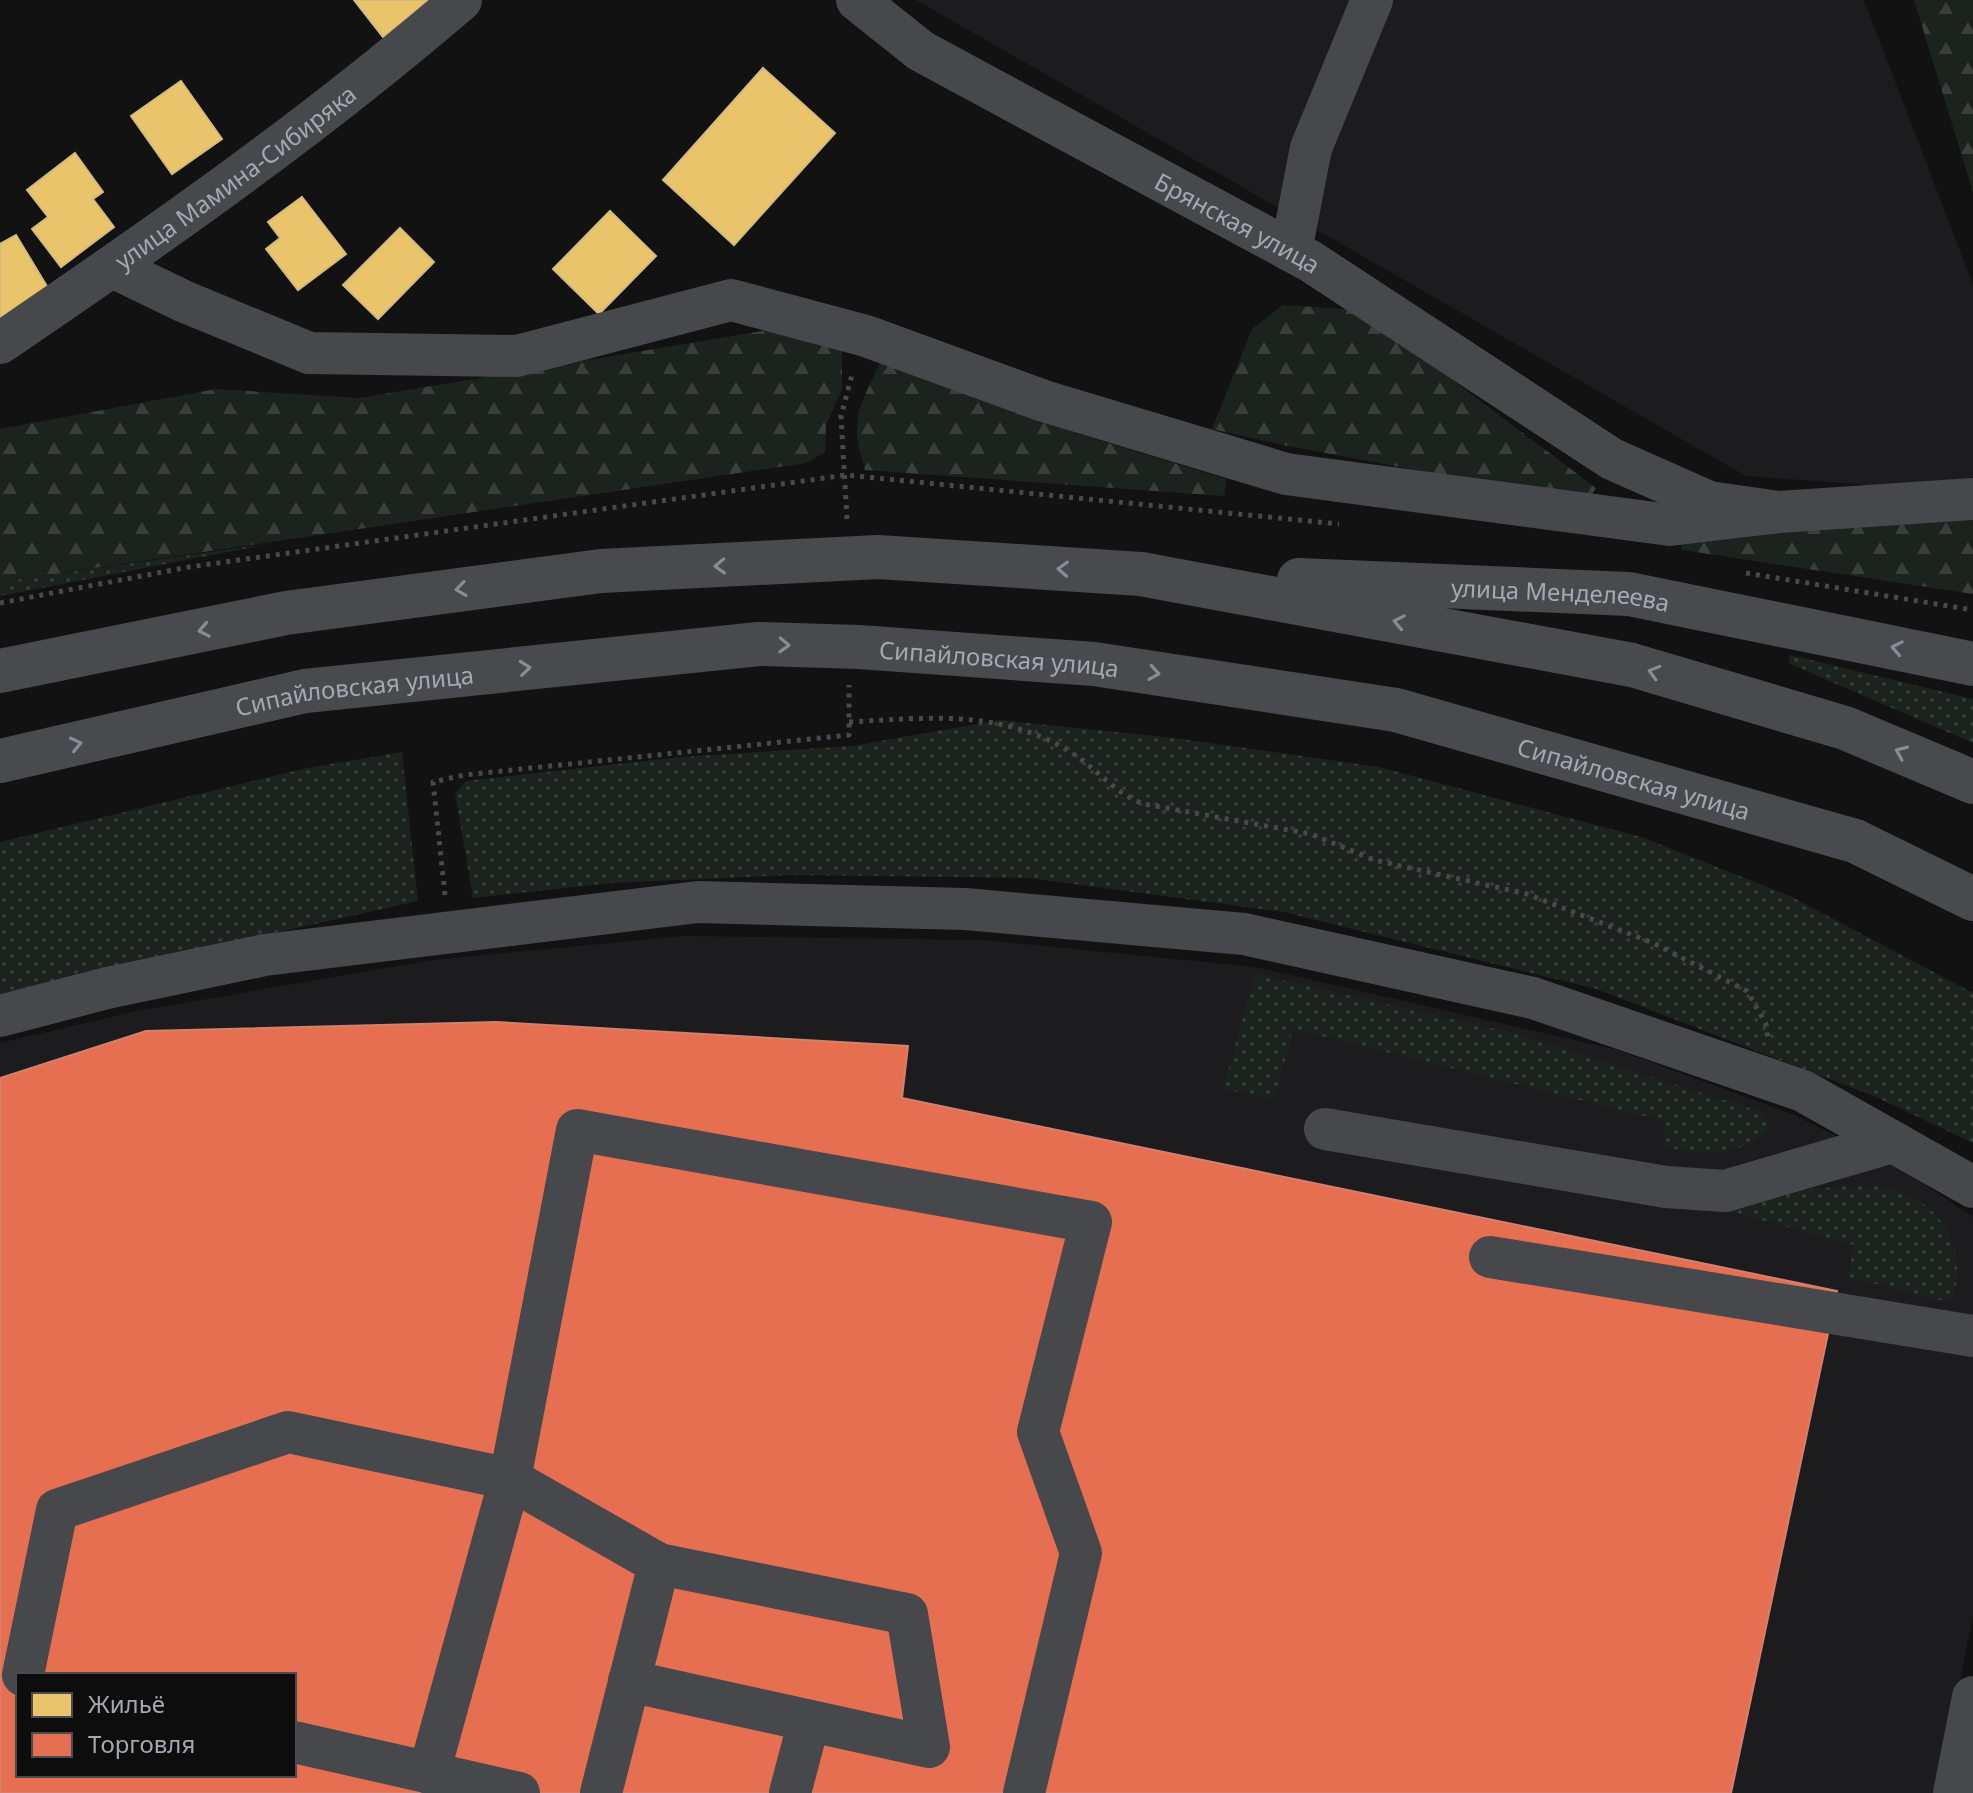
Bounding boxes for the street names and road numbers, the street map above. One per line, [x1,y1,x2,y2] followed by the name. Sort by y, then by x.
[108,77,362,276] street label: улица Мамина-Сибиряка
[1149,164,1327,280] street label: Брянская улица
[1450,570,1673,618] street label: улица Менделеева
[878,632,1122,684] street label: Сипайловская улица
[232,657,475,723] street label: Сипайловская улица
[1514,729,1754,827] street label: Сипайловская улица

